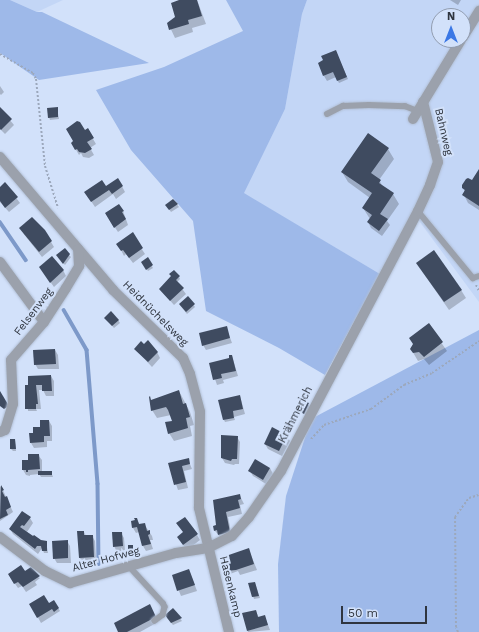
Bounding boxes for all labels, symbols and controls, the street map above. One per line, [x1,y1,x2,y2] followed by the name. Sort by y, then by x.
[431,8,471,48] north arrow
[447,10,455,23] text: N
[431,107,455,157] street label: Bahnweg
[120,279,190,349] street label: Heidnüchelsweg
[12,286,56,338] street label: Felsenweg
[276,384,316,446] street label: Krähmerich
[71,545,141,575] street label: Alter Hofweg
[216,555,244,619] street label: Hasenkamp
[343,598,429,624] scale bar
[348,606,378,620] text: 50 m

